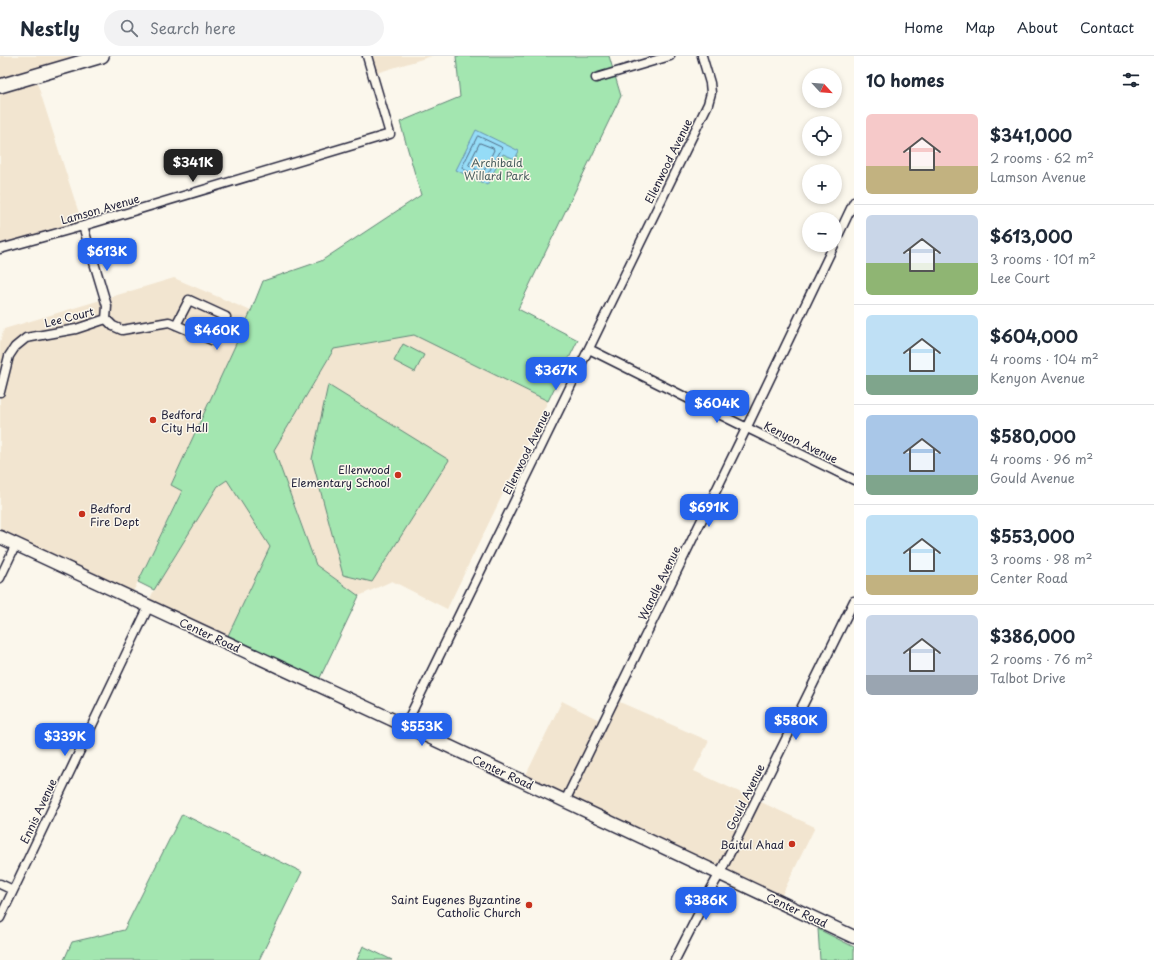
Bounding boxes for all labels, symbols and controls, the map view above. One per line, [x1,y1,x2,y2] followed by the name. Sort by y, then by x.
[104,10,384,46] search box
[20,14,80,42] text: Nestly
[150,16,236,39] text: Search here
[118,17,140,39] icon: search
[904,17,943,38] text: Home
[965,17,995,38] text: Map
[1017,17,1058,38] text: About
[1080,17,1134,38] text: Contact
[866,67,944,93] text: 10 homes
[802,68,842,108] north arrow
[802,68,842,252] map controls
[1120,69,1142,91] icon: filters
[640,116,696,206] street label: Ellenwood Avenue
[802,116,842,156] button: locate
[990,122,1072,148] text: $341,000
[898,130,946,178] icon: home
[990,148,1094,167] text: 2 rooms · 62 m²
[165,149,221,183] pin: $341K
[173,152,213,171] text: $341K
[464,154,530,184] park label: Archibald Willard Park
[802,164,842,204] button: +
[990,167,1086,186] text: Lamson Avenue
[59,190,141,228] street label: Lamson Avenue
[802,212,842,252] button: −
[990,223,1073,249] text: $613,000
[898,231,946,279] icon: home
[79,238,135,272] pin: $613K
[87,241,127,260] text: $613K
[990,249,1096,268] text: 3 rooms · 101 m²
[990,268,1050,287] text: Lee Court
[42,302,96,331] street label: Lee Court
[189,317,245,351] pin: $460K
[194,320,240,339] text: $460K
[990,323,1078,349] text: $604,000
[898,331,946,379] icon: home
[990,349,1099,368] text: 4 rooms · 104 m²
[528,357,584,391] pin: $367K
[535,360,577,379] text: $367K
[990,368,1085,387] text: Kenyon Avenue
[689,390,745,424] pin: $604K
[694,393,740,412] text: $604K
[161,406,208,436] place label: Bedford City Hall
[498,407,554,497] street label: Ellenwood Avenue
[148,415,158,425] marker: Bedford City Hall
[761,417,841,467] street label: Kenyon Avenue
[990,423,1076,449] text: $580,000
[898,431,946,479] icon: home
[990,449,1093,468] text: 4 rooms · 96 m²
[291,461,390,491] place label: Ellenwood Elementary School
[990,468,1075,487] text: Gould Avenue
[393,470,403,480] marker: Ellenwood Elementary School
[681,494,737,528] pin: $691K
[689,497,729,516] text: $691K
[90,500,140,530] place label: Bedford Fire Dept
[77,509,87,519] marker: Bedford Fire Dept
[990,523,1075,549] text: $553,000
[898,531,946,579] icon: home
[634,543,684,623] street label: Wandle Avenue
[990,549,1092,568] text: 3 rooms · 98 m²
[990,568,1068,587] text: Center Road
[177,613,244,657] street label: Center Road
[990,623,1075,649] text: $386,000
[898,631,946,679] icon: home
[990,649,1093,668] text: 2 rooms · 76 m²
[990,668,1066,687] text: Talbot Drive
[768,707,824,741] pin: $580K
[774,710,818,729] text: $580K
[394,713,450,747] pin: $553K
[401,716,443,735] text: $553K
[37,723,93,757] pin: $339K
[44,726,86,745] text: $339K
[470,750,537,794] street label: Center Road
[722,761,768,833] street label: Gould Avenue
[15,775,61,847] street label: Ennis Avenue
[720,836,784,853] place label: Baitul Ahad
[787,839,797,849] marker: Baitul Ahad
[678,887,734,921] pin: $386K
[764,888,831,932] street label: Center Road
[684,890,728,909] text: $386K
[391,891,521,921] place label: Saint Eugenes Byzantine Catholic Church
[524,900,534,910] marker: Saint Eugenes Byzantine Catholic Church

